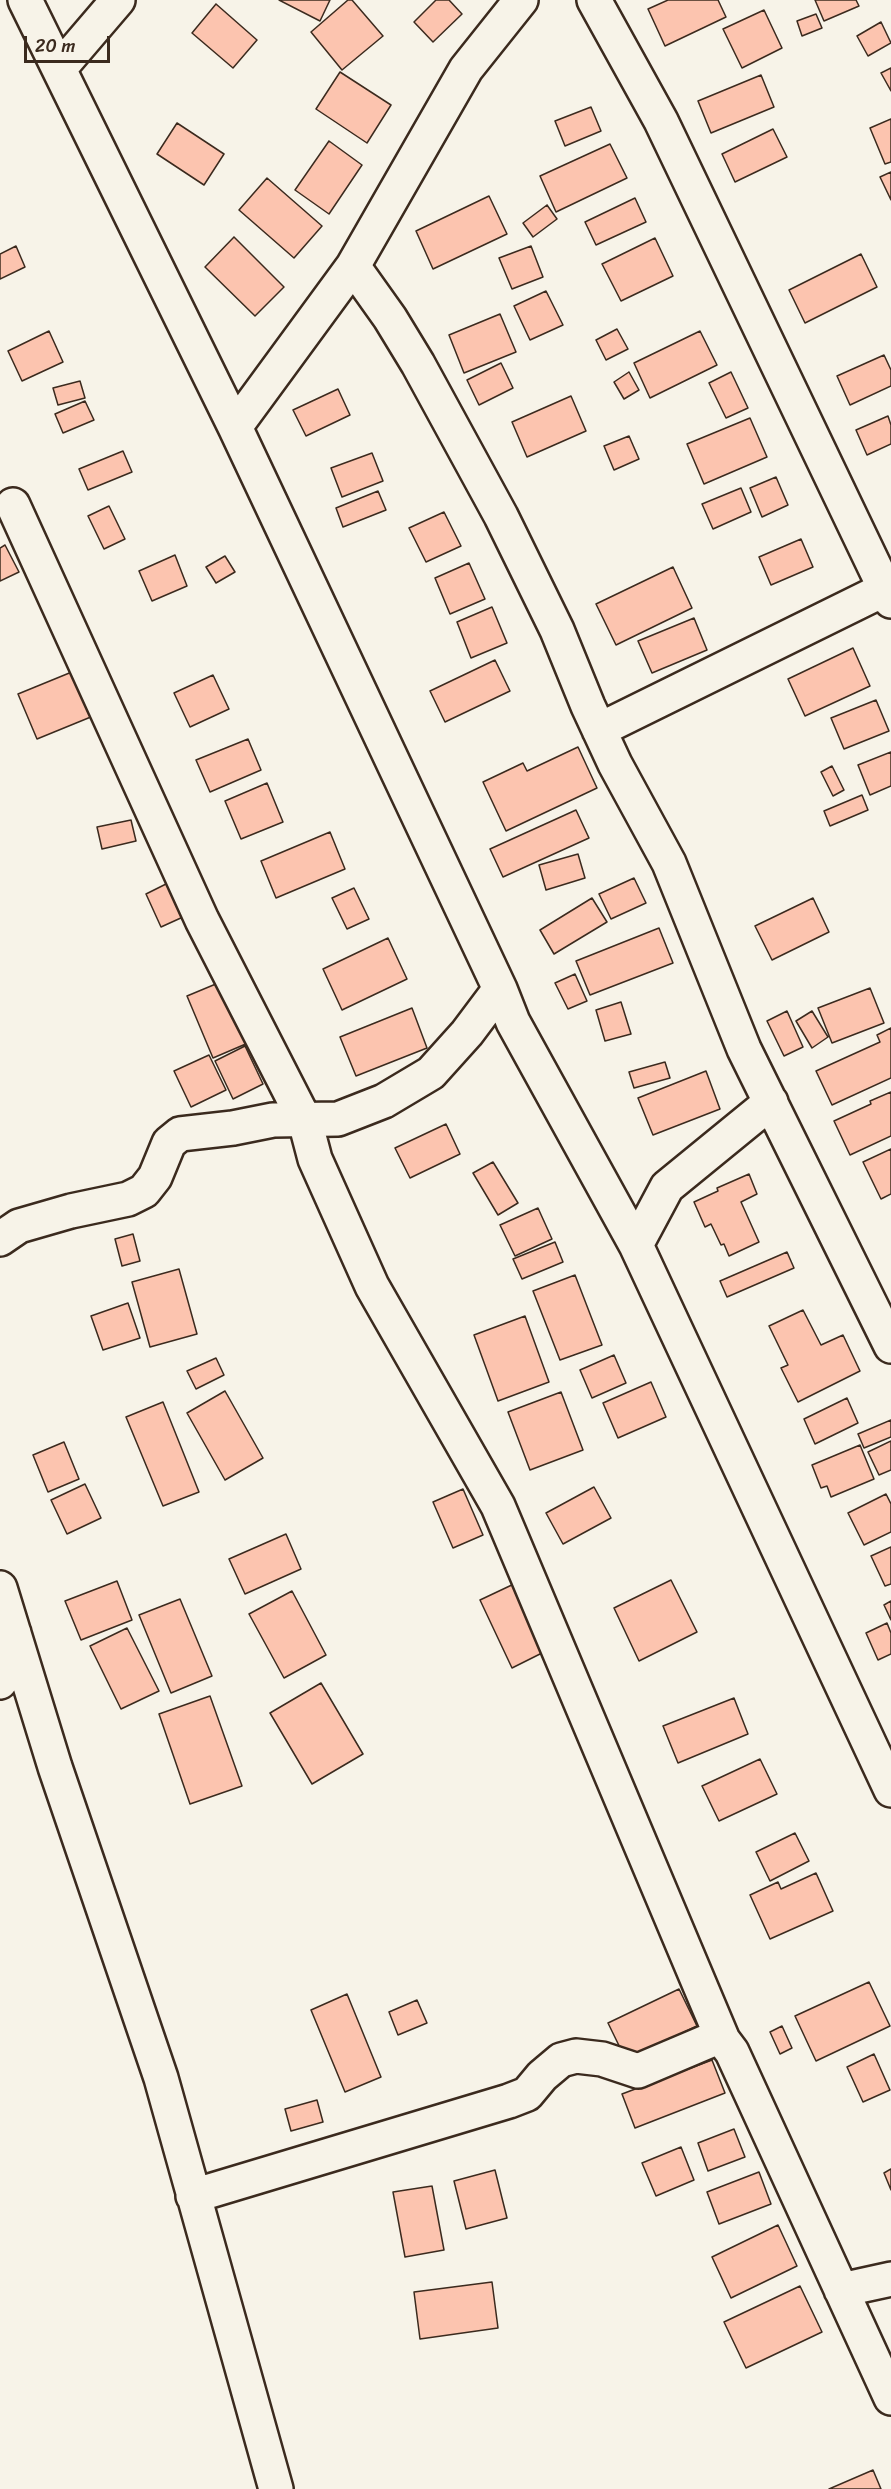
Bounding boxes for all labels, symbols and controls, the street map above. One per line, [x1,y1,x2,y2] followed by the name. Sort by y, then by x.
[27,24,112,62] scale bar
[35,30,75,62] text: 20 m

